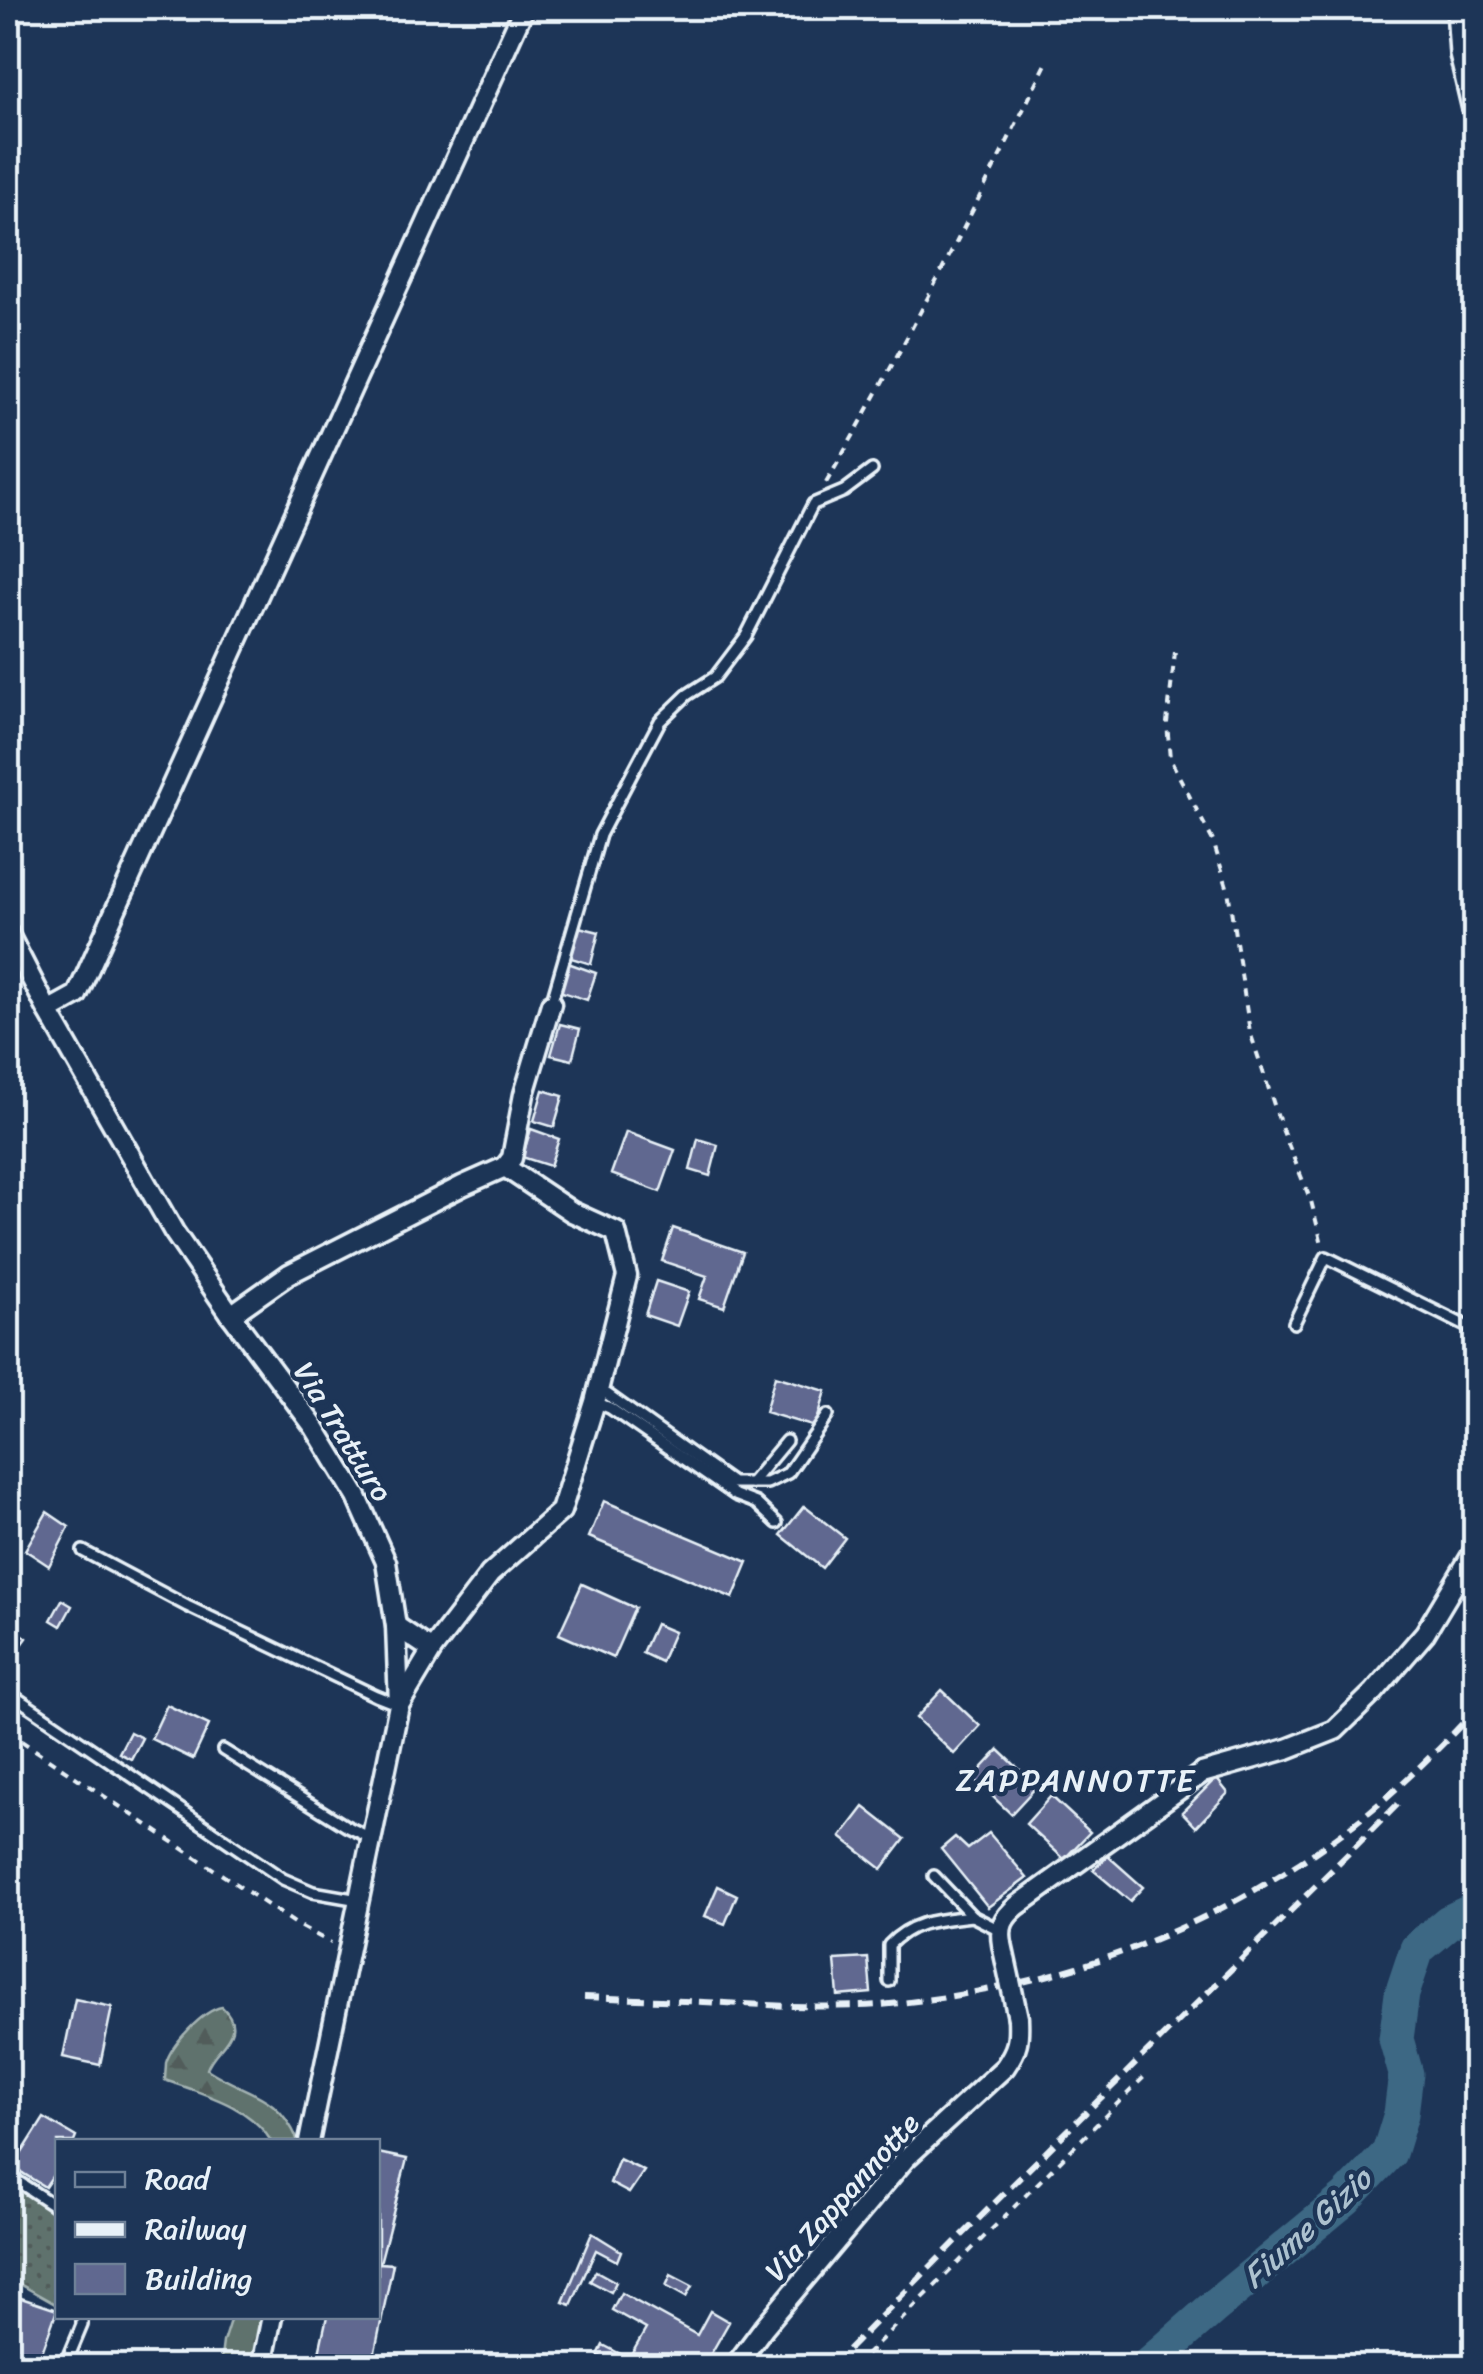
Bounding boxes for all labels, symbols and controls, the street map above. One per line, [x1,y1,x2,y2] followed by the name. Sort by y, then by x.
[278,1351,408,1513] street label: Via Tratturo
[956,1752,1196,1809] district label: ZAPPANNOTTE
[751,2100,933,2294] street label: Via Zappannotte
[55,2139,380,2319] legend
[145,2152,212,2206] text: Road
[1228,2152,1387,2303] water label: Fiume Gizio
[145,2202,247,2256] text: Railway
[145,2252,252,2306] text: Building

